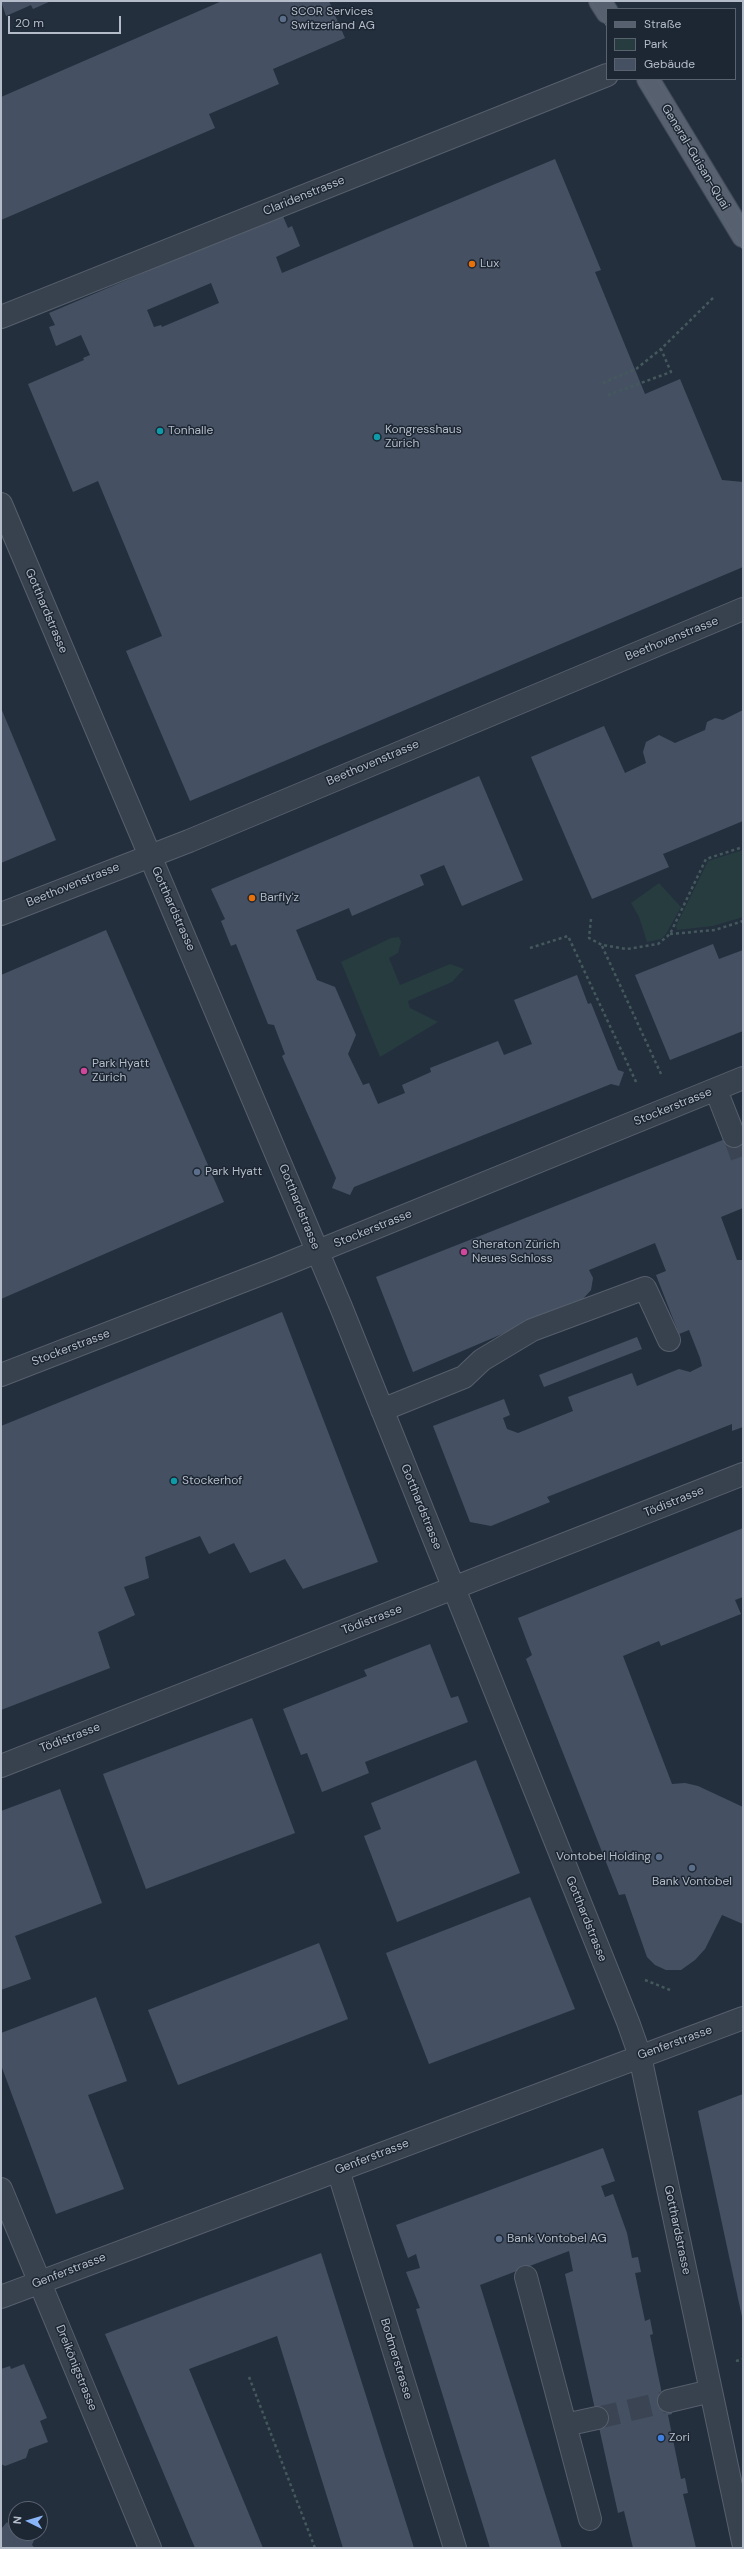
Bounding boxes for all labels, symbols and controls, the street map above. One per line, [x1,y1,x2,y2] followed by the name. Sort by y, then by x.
[291,5,375,33] place label: SCOR Services Switzerland AG
[10,8,123,34] scale bar
[606,8,736,80] legend
[278,14,288,24] marker: SCOR Services Switzerland AG
[15,15,44,31] text: 20 m
[644,16,681,32] text: Straße
[644,36,668,52] text: Park
[644,56,695,72] text: Gebäude
[658,102,732,212] street label: General-Guisan-Quai
[261,173,347,219] street label: Claridenstrasse
[480,257,499,271] place label: Lux
[467,259,477,269] marker: Lux
[385,423,462,451] place label: Kongresshaus Zürich
[168,424,213,438] place label: Tonhalle
[155,426,165,436] marker: Tonhalle
[372,432,382,442] marker: Kongresshaus Zürich
[22,566,70,656] street label: Gotthardstrasse
[623,614,721,664] street label: Beethovenstrasse
[325,737,421,789] street label: Beethovenstrasse
[24,860,122,910] street label: Beethovenstrasse
[148,865,198,953] street label: Gotthardstrasse
[260,891,299,905] place label: Barfly'z
[247,893,257,903] marker: Barfly'z
[92,1057,149,1085] place label: Park Hyatt Zürich
[79,1066,89,1076] marker: Park Hyatt Zürich
[632,1085,714,1129] street label: Stockerstrasse
[275,1162,323,1252] street label: Gotthardstrasse
[205,1165,262,1179] place label: Park Hyatt
[192,1167,202,1177] marker: Park Hyatt
[332,1207,414,1251] street label: Stockerstrasse
[472,1238,560,1266] place label: Sheraton Zürich Neues Schloss
[459,1247,469,1257] marker: Sheraton Zürich Neues Schloss
[30,1326,112,1370] street label: Stockerstrasse
[397,1462,445,1552] street label: Gotthardstrasse
[182,1474,242,1488] place label: Stockerhof
[169,1476,179,1486] marker: Stockerhof
[642,1483,706,1521] street label: Tödistrasse
[340,1602,404,1638] street label: Tödistrasse
[38,1720,102,1756] street label: Tödistrasse
[556,1850,651,1864] place label: Vontobel Holding
[654,1852,664,1862] marker: Vontobel Holding
[687,1863,697,1873] marker: Bank Vontobel
[562,1874,610,1964] street label: Gotthardstrasse
[652,1875,732,1889] place label: Bank Vontobel
[636,2023,714,2063] street label: Genferstrasse
[333,2136,411,2178] street label: Genferstrasse
[661,2184,693,2276] street label: Gotthardstrasse
[507,2232,607,2246] place label: Bank Vontobel AG
[494,2234,504,2244] marker: Bank Vontobel AG
[30,2250,108,2292] street label: Genferstrasse
[377,2317,415,2401] street label: Bodmerstrasse
[52,2323,100,2413] street label: Dreikönigstrasse
[669,2431,690,2445] place label: Zori
[656,2433,666,2443] marker: Zori
[8,2501,48,2541] north arrow
[10,2515,24,2525] text: N

